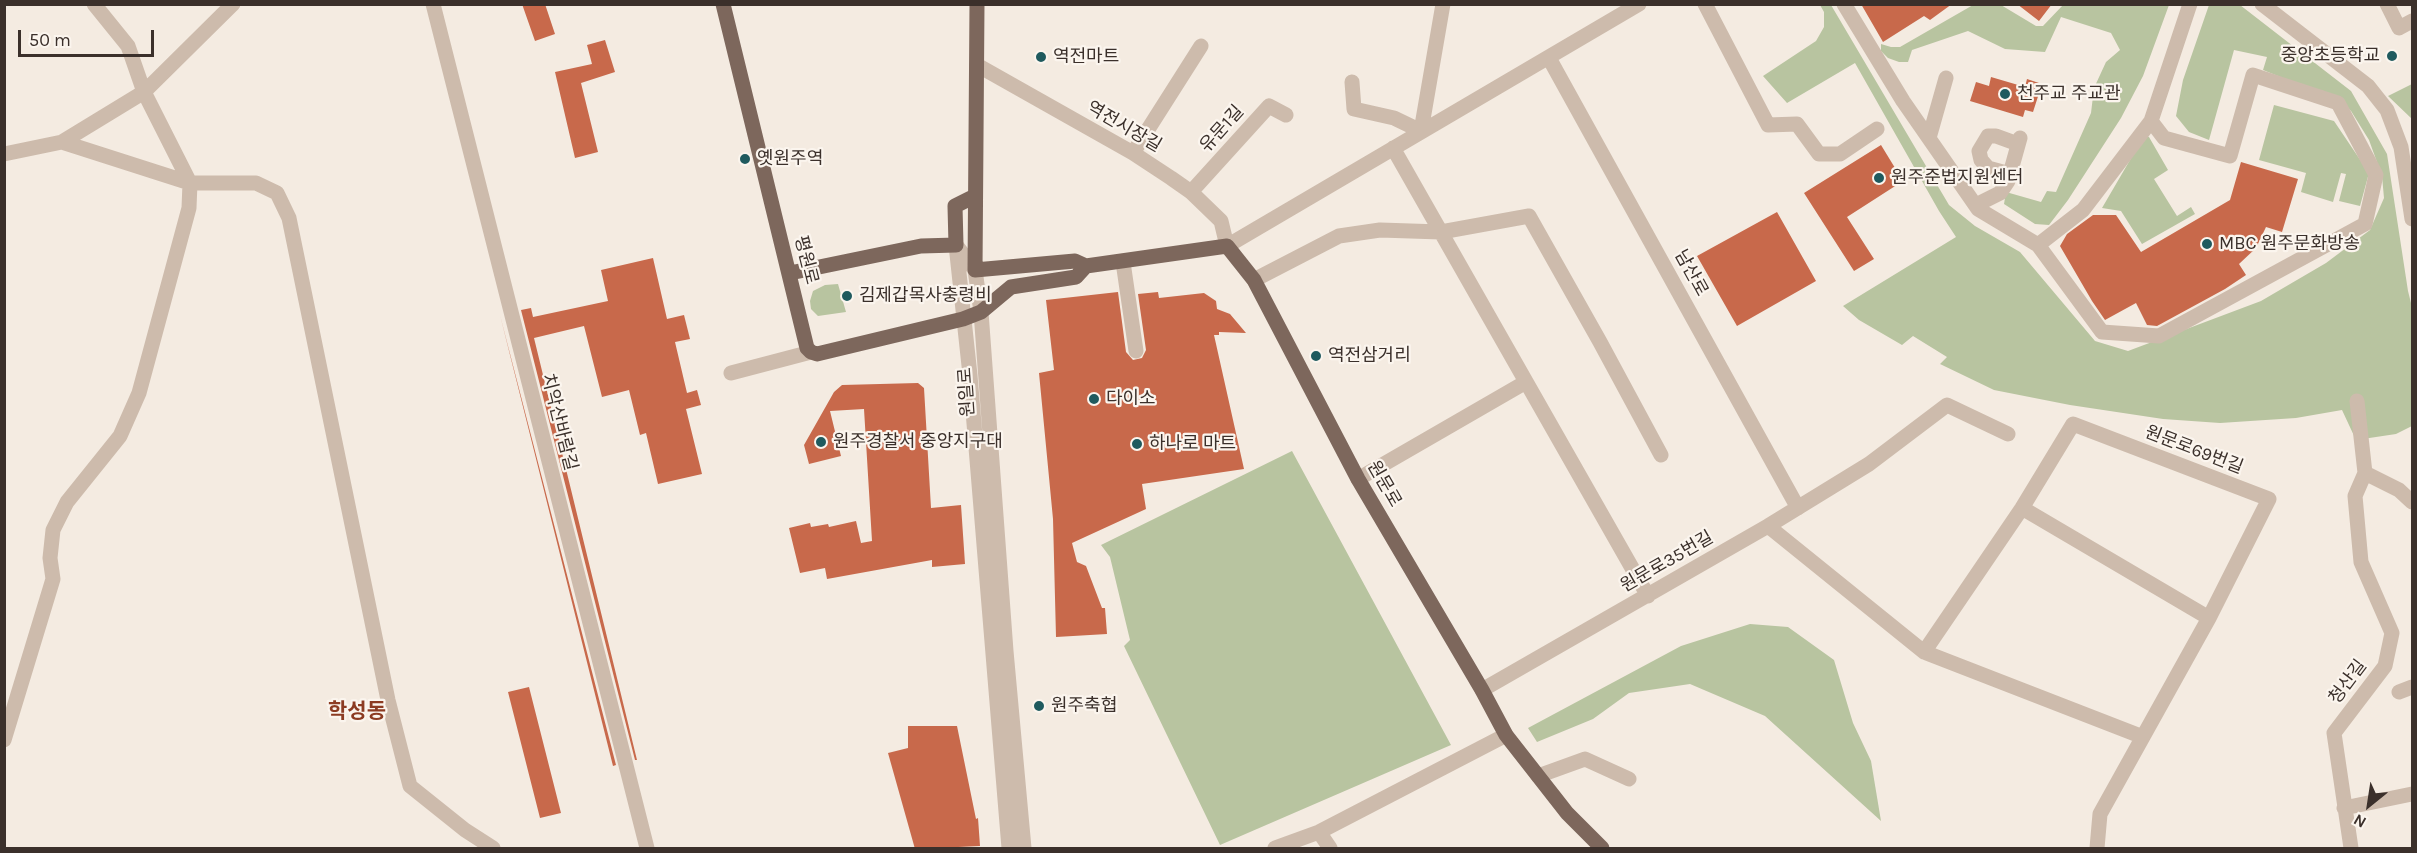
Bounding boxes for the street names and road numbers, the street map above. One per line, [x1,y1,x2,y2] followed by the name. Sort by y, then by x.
[1083,97,1165,157] street label: 역전시장길
[1195,101,1249,157] street label: 유문1길
[790,233,822,287] street label: 평원로
[1670,246,1712,300] street label: 남산로
[954,366,980,418] street label: 원일로
[537,371,581,473] street label: 치악산바람길
[2142,421,2246,479] street label: 원문로69번길
[1362,457,1406,511] street label: 원문로
[1617,527,1717,597] street label: 원문로35번길
[2324,656,2372,708] street label: 청산길

